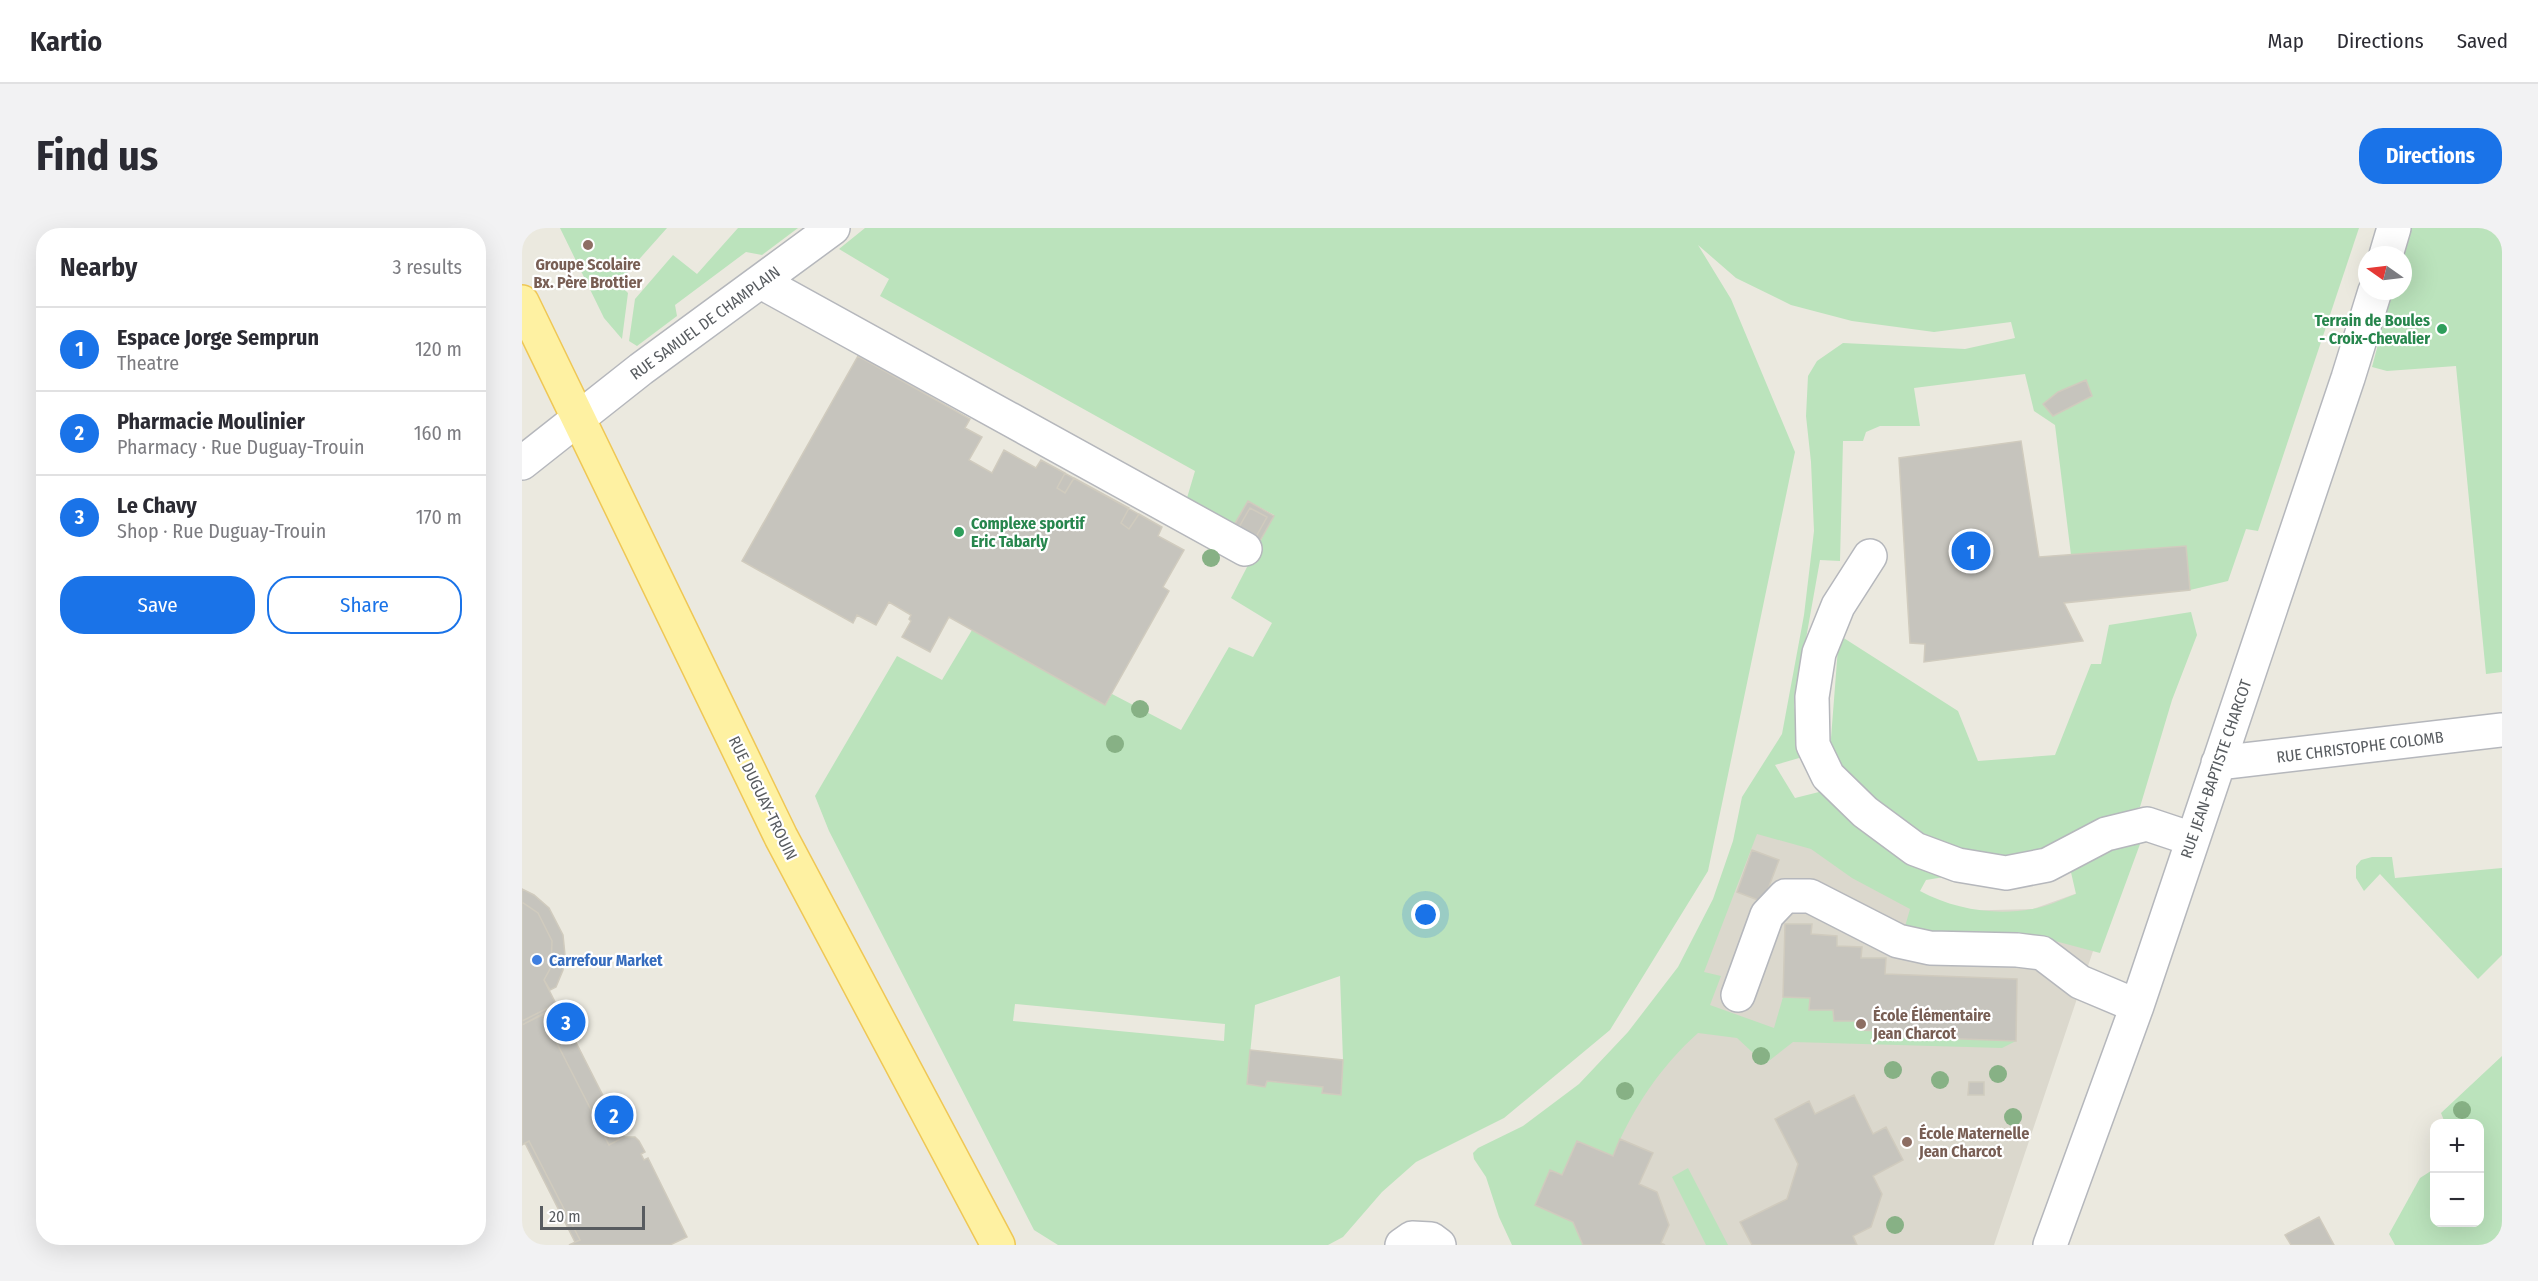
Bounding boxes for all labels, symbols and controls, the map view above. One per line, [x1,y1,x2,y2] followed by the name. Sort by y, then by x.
[30,25,102,58] text: Kartio
[2267,28,2304,54] text: Map
[2337,28,2424,54] text: Directions
[2457,28,2508,54] text: Saved
[2359,128,2502,184] button: Directions
[36,131,158,181] text: Find us
[581,238,595,252] marker: Groupe Scolaire Bx. Père Brottier
[2358,246,2412,300] north arrow
[60,252,137,283] text: Nearby
[393,255,462,279] text: 3 results
[534,255,643,292] place label: Groupe Scolaire Bx. Père Brottier
[626,262,784,384] street label: RUE SAMUEL DE CHAMPLAIN
[2315,311,2430,348] place label: Terrain de Boules - Croix-Chevalier
[2435,322,2449,336] marker: Terrain de Boules - Croix-Chevalier
[117,324,319,351] text: Espace Jorge Semprun
[75,337,84,361] text: 1
[415,337,462,361] text: 120 m
[117,351,179,375] text: Theatre
[117,408,305,435] text: Pharmacie Moulinier
[75,421,84,445] text: 2
[414,421,462,445] text: 160 m
[117,435,365,459] text: Pharmacy · Rue Duguay-Trouin
[117,492,197,519] text: Le Chavy
[75,505,84,529] text: 3
[416,505,462,529] text: 170 m
[971,514,1086,551] place label: Complexe sportif Eric Tabarly
[117,519,326,543] text: Shop · Rue Duguay-Trouin
[952,525,966,539] marker: Complexe sportif Eric Tabarly
[1952,528,1990,574] pin: 1
[60,576,255,634] button: Save
[267,576,462,634] button: Share
[2176,677,2256,861] street label: RUE JEAN-BAPTISTE CHARCOT
[2275,727,2445,767] street label: RUE CHRISTOPHE COLOMB
[725,733,801,863] street label: RUE DUGUAY-TROUIN
[1411,900,1440,929] your location
[549,951,663,970] place label: Carrefour Market
[530,953,544,967] marker: Carrefour Market
[546,1000,585,1044] pin: 3
[1872,1005,1991,1043] place label: École Élémentaire Jean Charcot
[1854,1017,1868,1031] marker: École Élémentaire Jean Charcot
[594,1092,634,1138] pin: 2
[2430,1119,2484,1227] map controls
[2430,1119,2484,1173] button: +
[1918,1123,2029,1161] place label: École Maternelle Jean Charcot
[1900,1135,1914,1149] marker: École Maternelle Jean Charcot
[2430,1173,2484,1227] button: −
[540,1203,645,1230] scale bar
[549,1207,580,1226] text: 20 m

